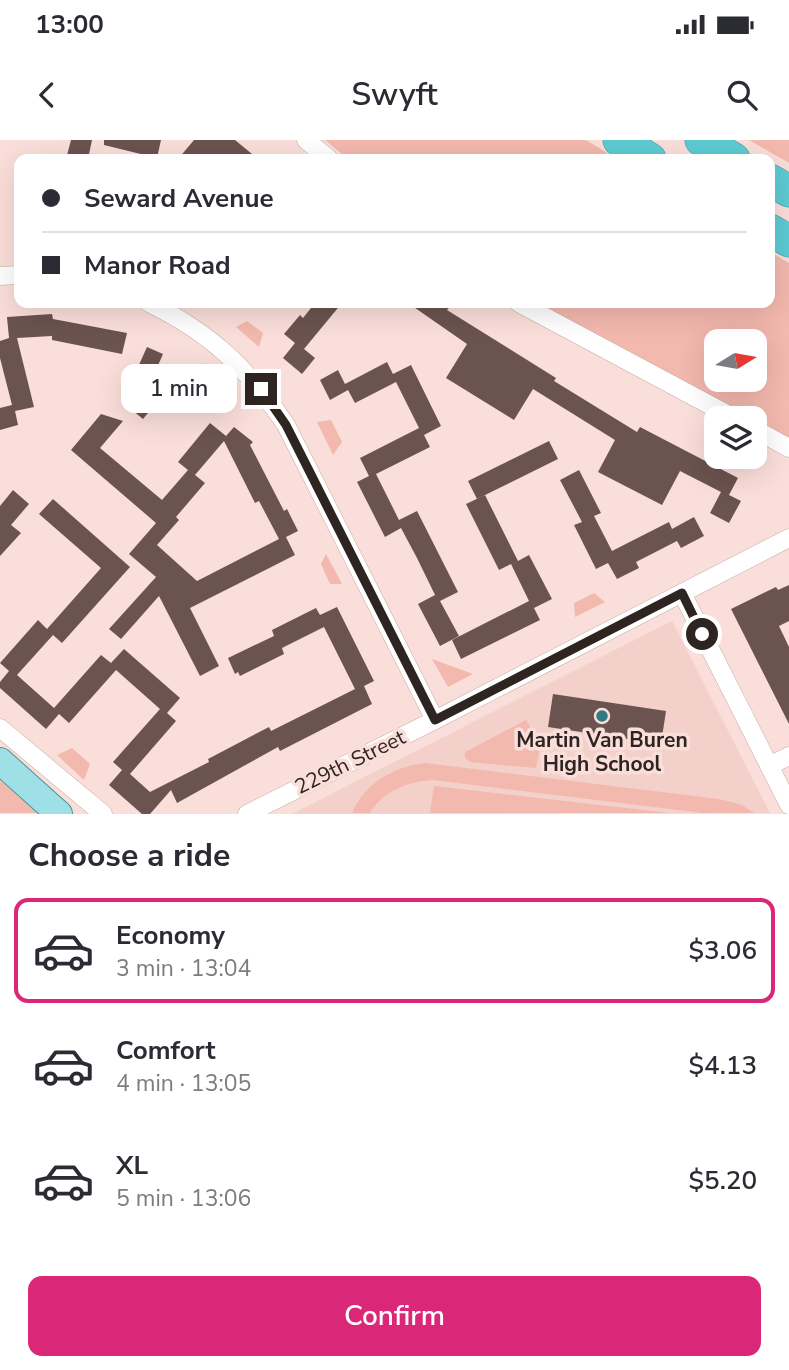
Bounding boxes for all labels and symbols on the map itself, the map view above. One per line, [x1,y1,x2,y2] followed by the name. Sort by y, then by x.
[704,329,766,392] north arrow
[121,364,236,414] callout: 1 min
[245,373,277,405] route end
[686,618,718,650] route start
[594,708,610,724] marker: Martin Van Buren High School
[290,723,411,801] street label: 229th Street
[516,726,688,778] place label: Martin Van Buren High School

